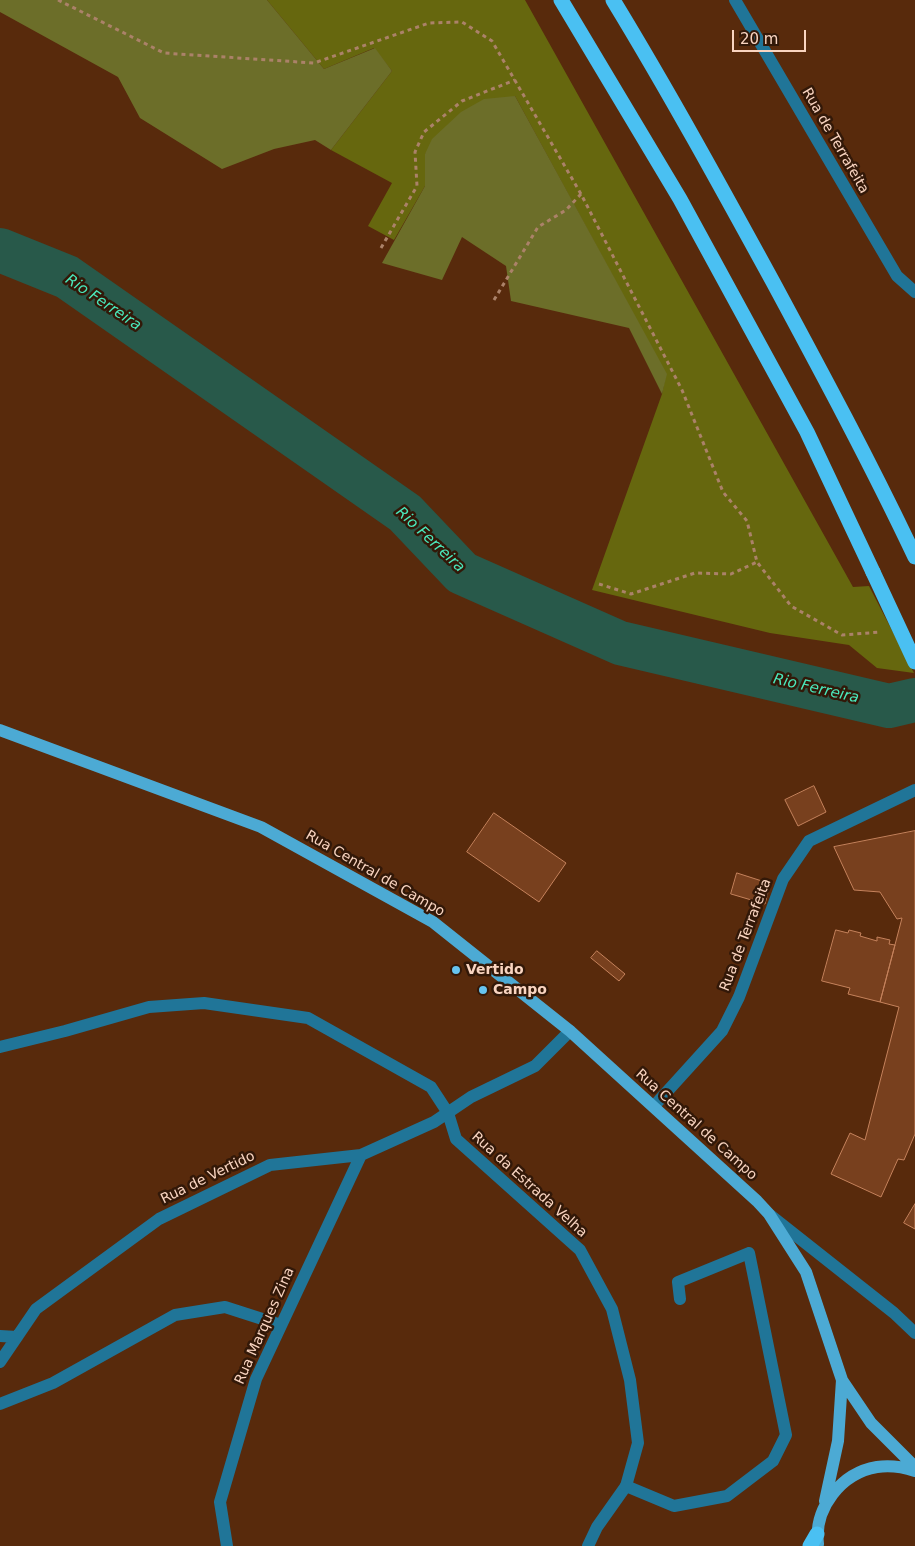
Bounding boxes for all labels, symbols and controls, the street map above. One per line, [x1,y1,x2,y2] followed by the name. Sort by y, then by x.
[735,20,809,52] scale bar
[740,30,778,48] text: 20 m
[798,85,872,197] street label: Rua de Terrafeita
[62,271,144,335] water label: Rio Ferreira
[392,504,468,576] water label: Rio Ferreira
[771,670,861,708] water label: Rio Ferreira
[302,827,448,921] street label: Rua Central de Campo
[717,876,775,994] street label: Rua de Terrafeita
[466,962,524,978] place label: Vertido
[450,964,462,976] marker: Vertido
[493,982,547,998] place label: Campo
[477,984,489,996] marker: Campo
[632,1066,760,1184] street label: Rua Central de Campo
[468,1129,590,1241] street label: Rua da Estrada Velha
[158,1148,258,1208] street label: Rua de Vertido
[232,1265,298,1387] street label: Rua Marques Zina

